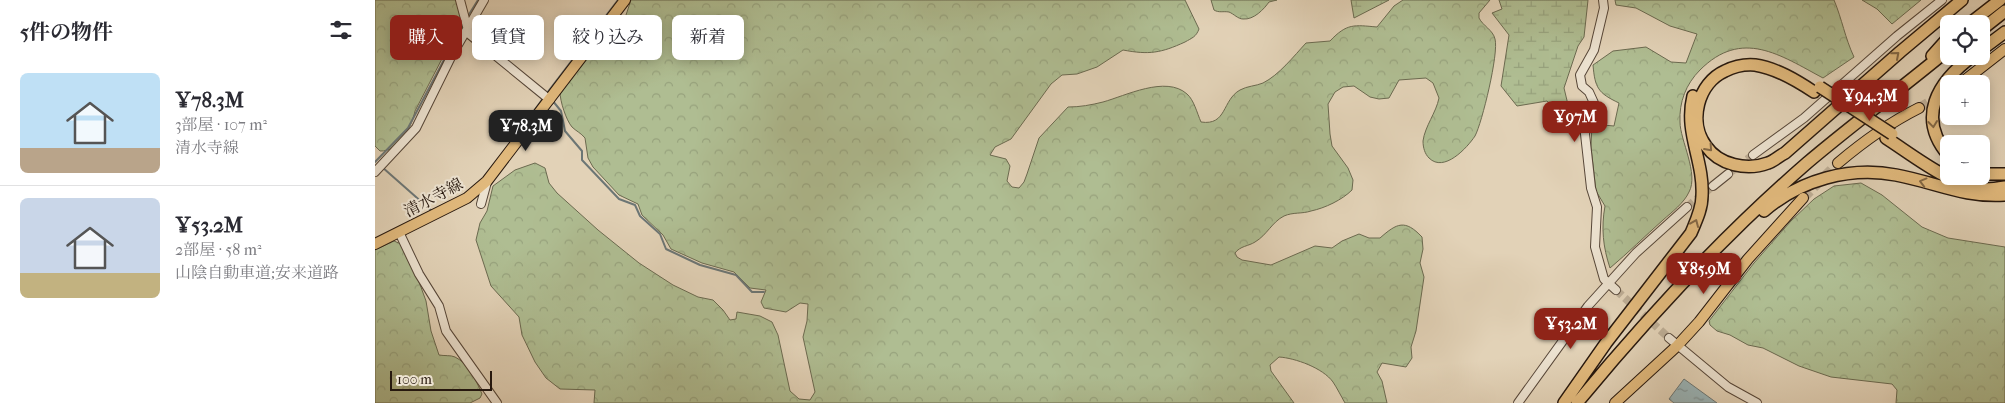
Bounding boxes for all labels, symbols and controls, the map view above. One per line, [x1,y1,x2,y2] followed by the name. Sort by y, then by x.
[390,15,462,60] chip: 購入
[472,15,544,60] chip: 賃貸
[554,15,662,60] chip: 絞り込み
[672,15,744,60] chip: 新着
[1940,15,1990,185] map controls
[1940,15,1990,65] button: locate
[327,16,355,44] icon: filters
[20,20,113,44] text: 5件の物件
[1890,52,1899,61] one-way arrow
[1940,75,1990,125] button: +
[1829,80,1911,122] pin: ¥94.3M
[1843,86,1897,105] text: ¥94.3M
[175,88,244,112] text: ¥78.3M
[60,93,120,153] icon: home
[1545,100,1605,143] pin: ¥97M
[1553,107,1597,126] text: ¥97M
[485,110,567,152] pin: ¥78.3M
[175,115,267,134] text: 3部屋 · 107 m²
[500,116,552,135] text: ¥78.3M
[1927,121,1938,129] one-way arrow
[1940,135,1990,185] button: −
[175,138,239,157] text: 清水寺線
[1704,143,1713,152] one-way arrow
[401,174,466,221] street label: 清水寺線
[1919,177,1927,188] one-way arrow
[175,213,243,237] text: ¥53.2M
[60,218,120,278] icon: home
[1690,219,1700,227] one-way arrow
[175,240,262,259] text: 2部屋 · 58 m²
[1663,252,1745,295] pin: ¥85.9M
[1677,259,1731,278] text: ¥85.9M
[175,263,339,282] text: 山陰自動車道;安来道路
[1530,308,1612,350] pin: ¥53.2M
[1545,314,1597,333] text: ¥53.2M
[390,368,493,391] scale bar
[397,371,432,388] text: 100 m

